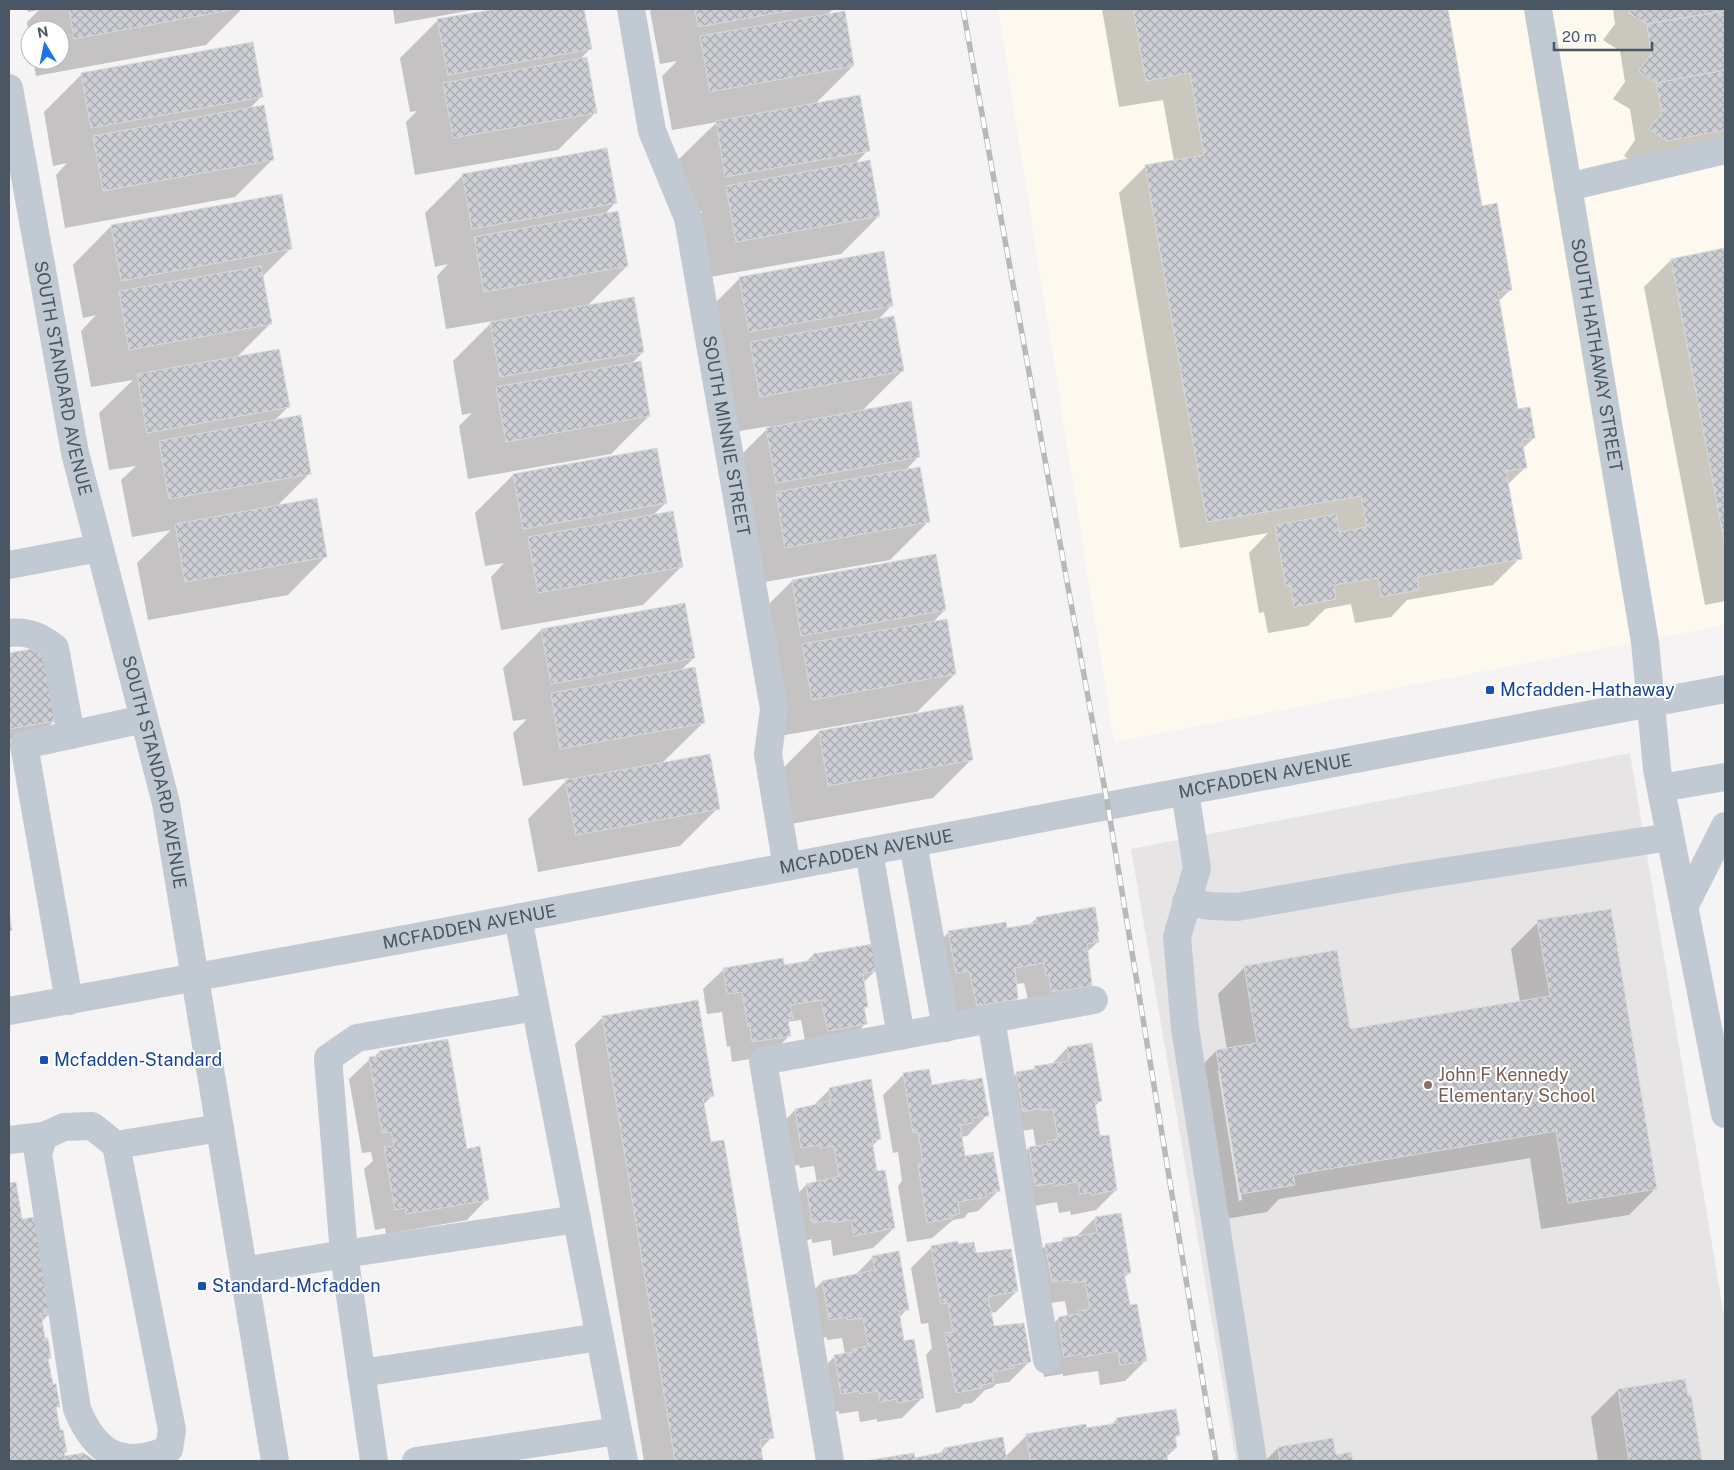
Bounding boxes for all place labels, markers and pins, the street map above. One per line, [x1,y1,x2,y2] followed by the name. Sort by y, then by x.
[1500,679,1675,700] place label: Mcfadden-Hathaway
[1484,684,1496,696] marker: Mcfadden-Hathaway
[54,1049,222,1070] place label: Mcfadden-Standard
[38,1054,50,1066] marker: Mcfadden-Standard
[1438,1064,1596,1106] place label: John F Kennedy Elementary School
[1422,1079,1434,1091] marker: John F Kennedy Elementary School
[212,1275,381,1296] place label: Standard-Mcfadden
[196,1280,208,1292] marker: Standard-Mcfadden

